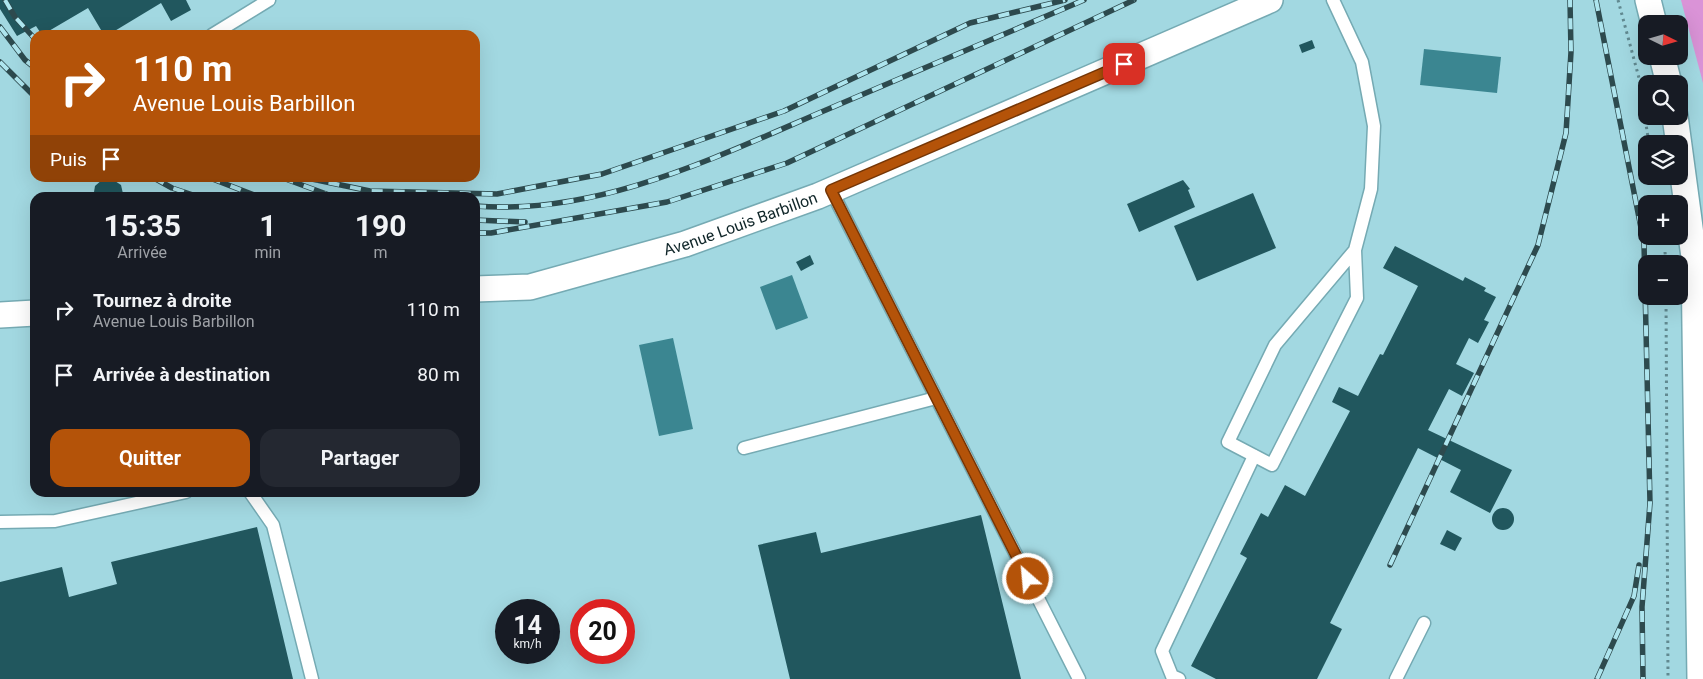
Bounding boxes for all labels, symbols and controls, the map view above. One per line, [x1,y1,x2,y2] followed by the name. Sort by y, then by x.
[1638,15,1688,65] north arrow
[1638,15,1688,305] map controls
[1103,43,1145,85] pin
[133,49,232,90] text: 110 m
[50,50,115,115] icon: right
[1110,50,1138,78] icon: arrive
[1638,75,1688,125] button: search
[133,91,355,116] text: Avenue Louis Barbillon
[1638,135,1688,185] button: layers
[97,145,125,173] icon: arrive
[50,148,87,171] text: Puis
[662,188,820,259] street label: Avenue Louis Barbillon
[1638,195,1688,245] button: +
[104,208,181,243] text: 15:35
[259,208,276,243] text: 1
[355,208,406,243] text: 190
[117,243,167,262] text: Arrivée
[254,243,281,262] text: min
[374,243,388,262] text: m
[1638,255,1688,305] button: −
[93,289,232,312] text: Tournez à droite
[50,296,78,324] icon: right
[407,298,460,321] text: 110 m
[93,312,255,331] text: Avenue Louis Barbillon
[50,361,78,389] icon: arrive
[93,363,270,386] text: Arrivée à destination
[417,363,460,386] text: 80 m
[50,429,250,487] button: Quitter
[260,429,460,487] button: Partager
[1001,552,1053,604] position arrow
[570,599,635,664] speed limit sign: 20
[513,611,542,640] text: 14
[513,637,542,651] text: km/h

